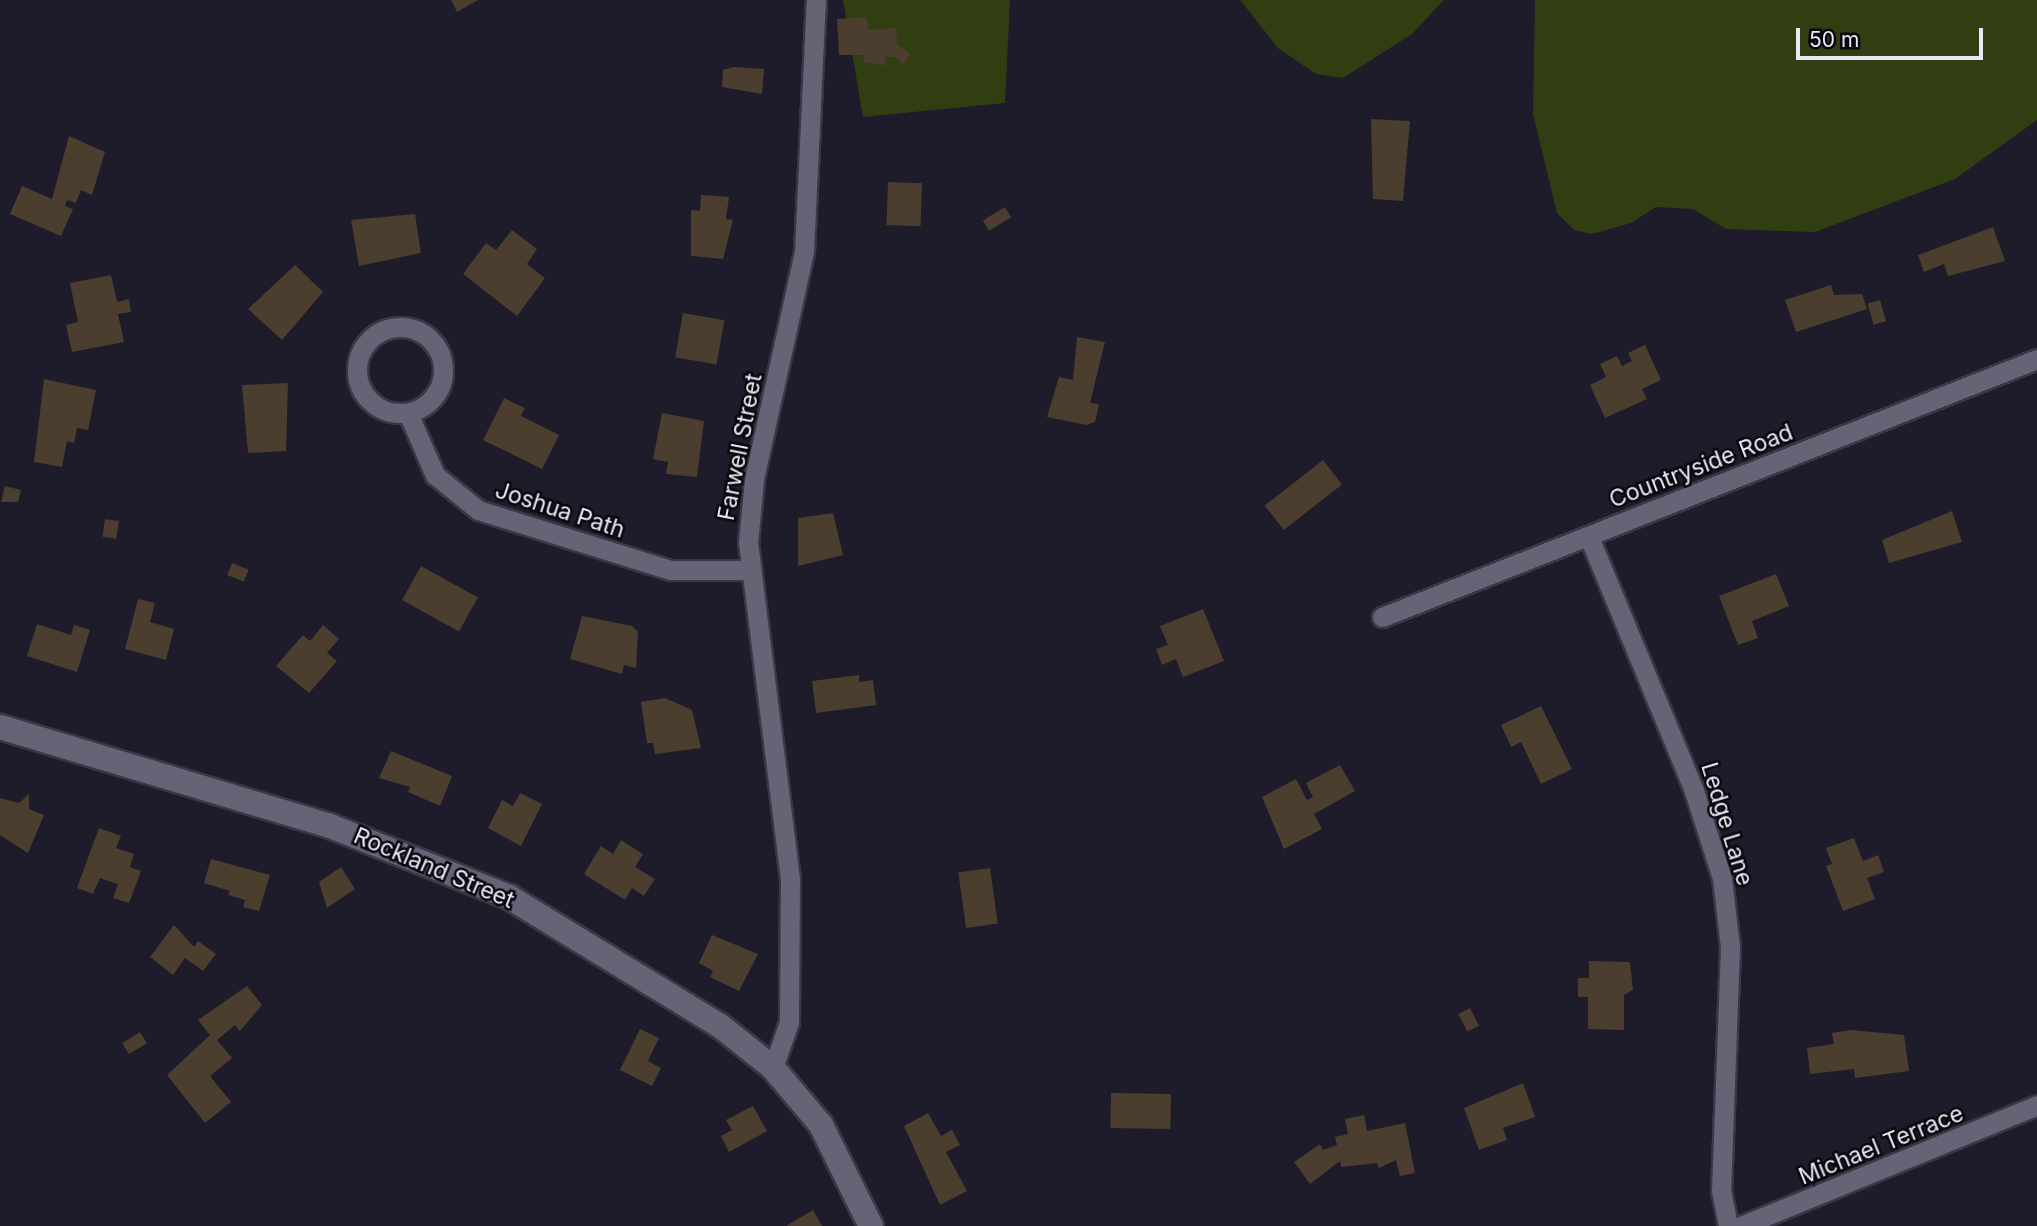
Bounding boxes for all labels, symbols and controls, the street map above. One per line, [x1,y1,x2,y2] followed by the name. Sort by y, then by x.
[1799,14,1986,58] scale bar
[1809,27,1859,52] text: 50 m
[712,371,768,523] street label: Farwell Street
[1605,418,1797,514] street label: Countryside Road
[492,476,628,544] street label: Joshua Path
[1695,759,1759,889] street label: Ledge Lane
[350,822,518,914] street label: Rockland Street
[1795,1099,1967,1191] street label: Michael Terrace

